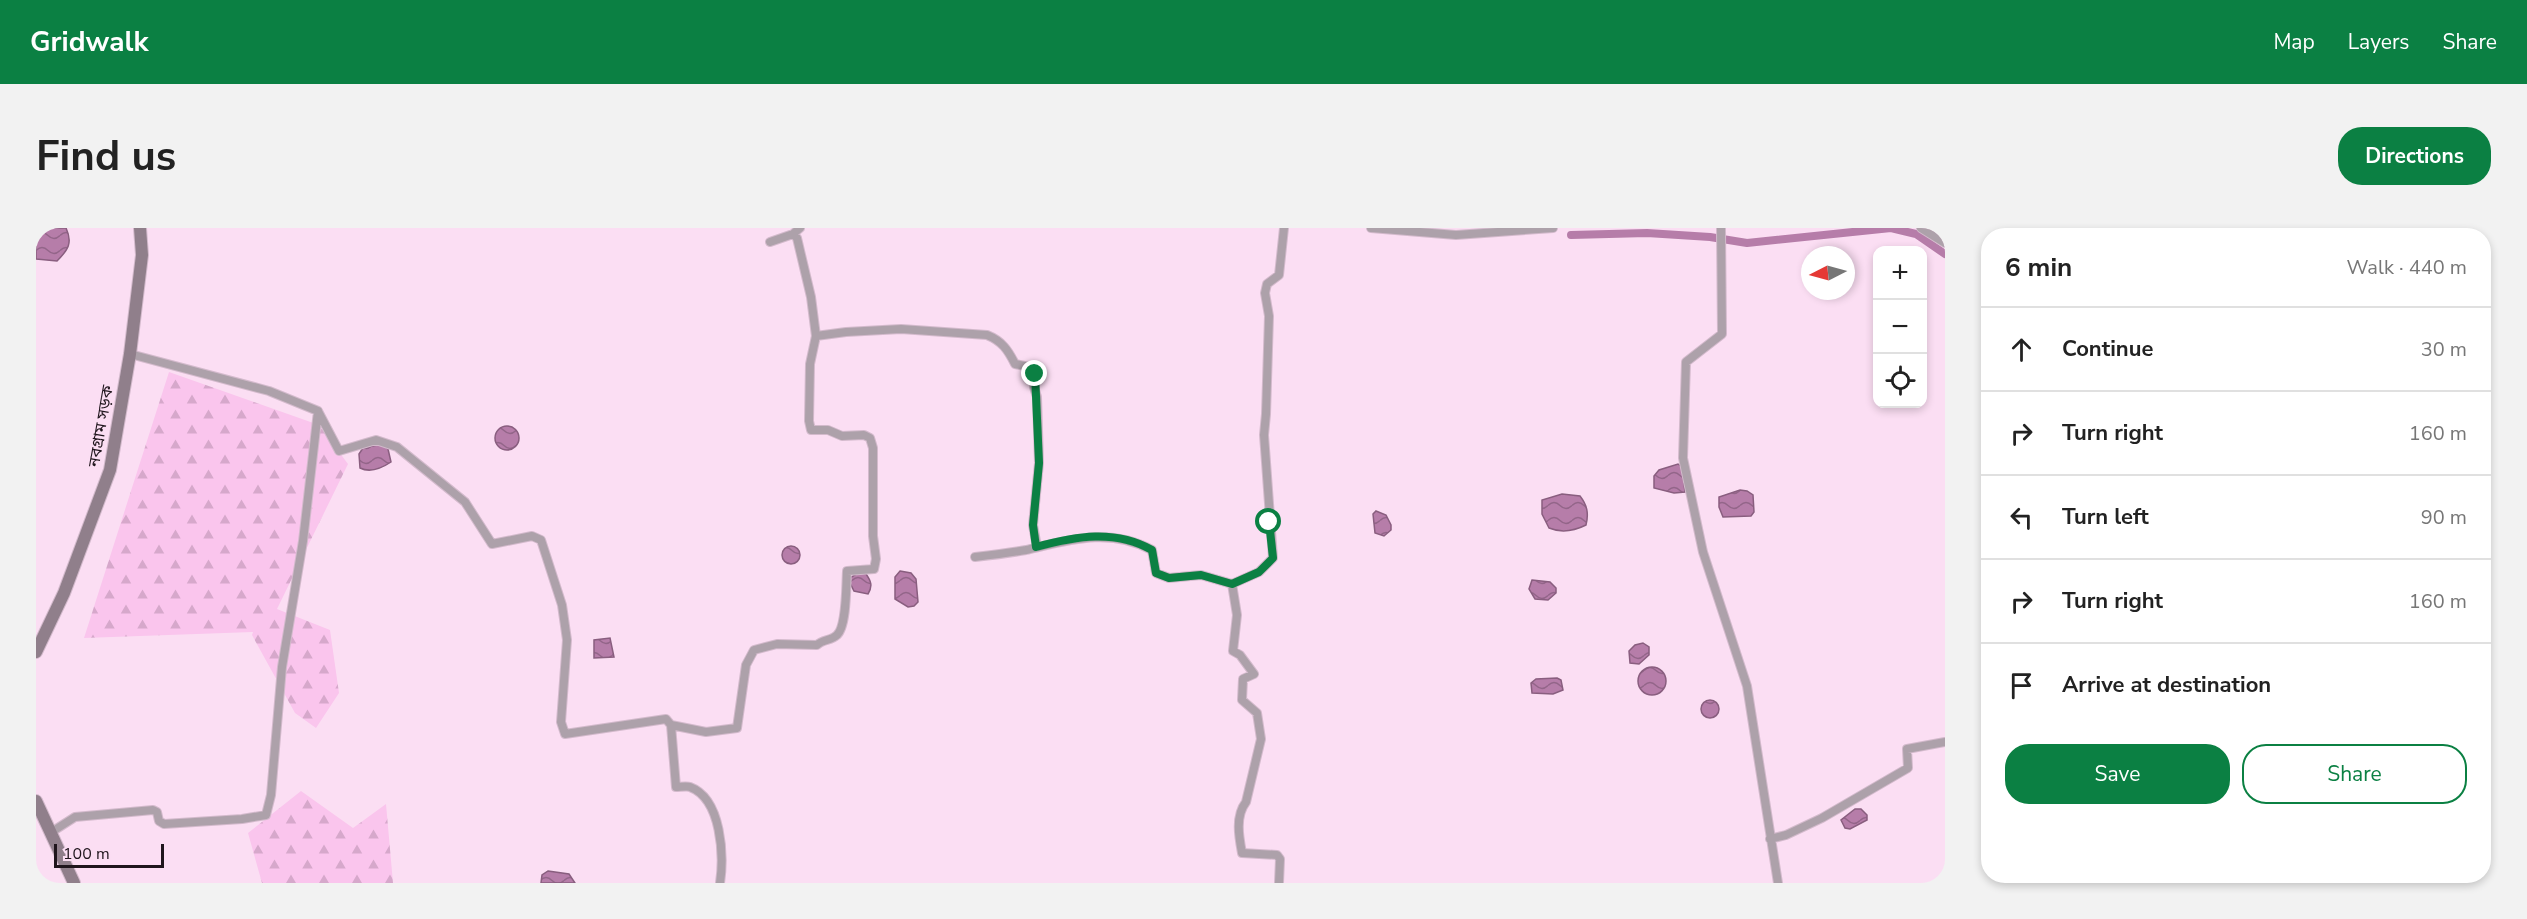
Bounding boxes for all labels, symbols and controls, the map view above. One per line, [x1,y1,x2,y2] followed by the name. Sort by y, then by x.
[30,23,148,61] text: Gridwalk
[2273,28,2315,56] text: Map
[2348,28,2409,56] text: Layers
[2442,28,2497,56] text: Share
[2338,127,2491,185] button: Directions
[36,128,176,185] text: Find us
[1801,246,1855,300] north arrow
[1873,246,1927,408] map controls
[1873,246,1927,300] button: +
[2005,250,2072,285] text: 6 min
[2347,254,2467,281] text: Walk · 440 m
[1873,300,1927,354] button: −
[2005,333,2038,366] icon: ahead
[2062,334,2153,364] text: Continue
[2421,336,2467,363] text: 30 m
[1873,354,1927,408] button: locate
[1021,360,1047,386] route end
[83,382,119,470] street label: নবগ্রাম সড়ক
[2005,417,2038,450] icon: right
[2062,418,2163,448] text: Turn right
[2409,420,2467,447] text: 160 m
[2005,501,2038,534] icon: left
[2062,502,2149,532] text: Turn left
[2421,504,2467,531] text: 90 m
[1255,508,1281,534] route start
[2005,585,2038,618] icon: right
[2062,586,2163,616] text: Turn right
[2409,588,2467,615] text: 160 m
[2005,669,2038,702] icon: arrive
[2062,670,2271,700] text: Arrive at destination
[2005,744,2230,804] button: Save
[2242,744,2467,804] button: Share
[54,841,164,868] scale bar
[63,843,110,865] text: 100 m

